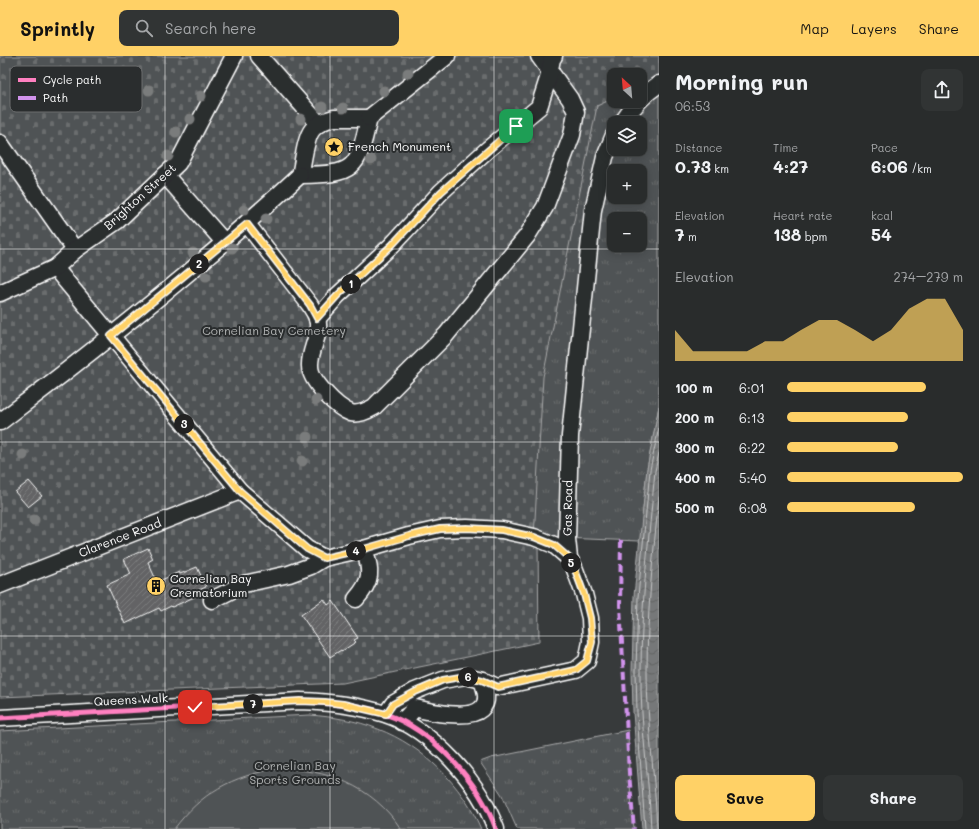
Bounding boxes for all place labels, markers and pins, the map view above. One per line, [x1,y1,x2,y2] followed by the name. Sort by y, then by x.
[499,109,533,143] pin
[323,136,345,158] place icon: French Monument
[348,138,451,154] place label: French Monument
[189,254,209,274] pin: 2
[341,274,361,294] pin: 1
[174,414,194,434] pin: 3
[346,541,366,561] pin: 4
[561,553,581,573] pin: 5
[170,570,252,600] place label: Cornelian Bay Crematorium
[145,575,167,597] building icon: Cornelian Bay Crematorium
[458,667,478,687] pin: 6
[178,690,212,724] pin
[243,694,263,714] pin: 7

